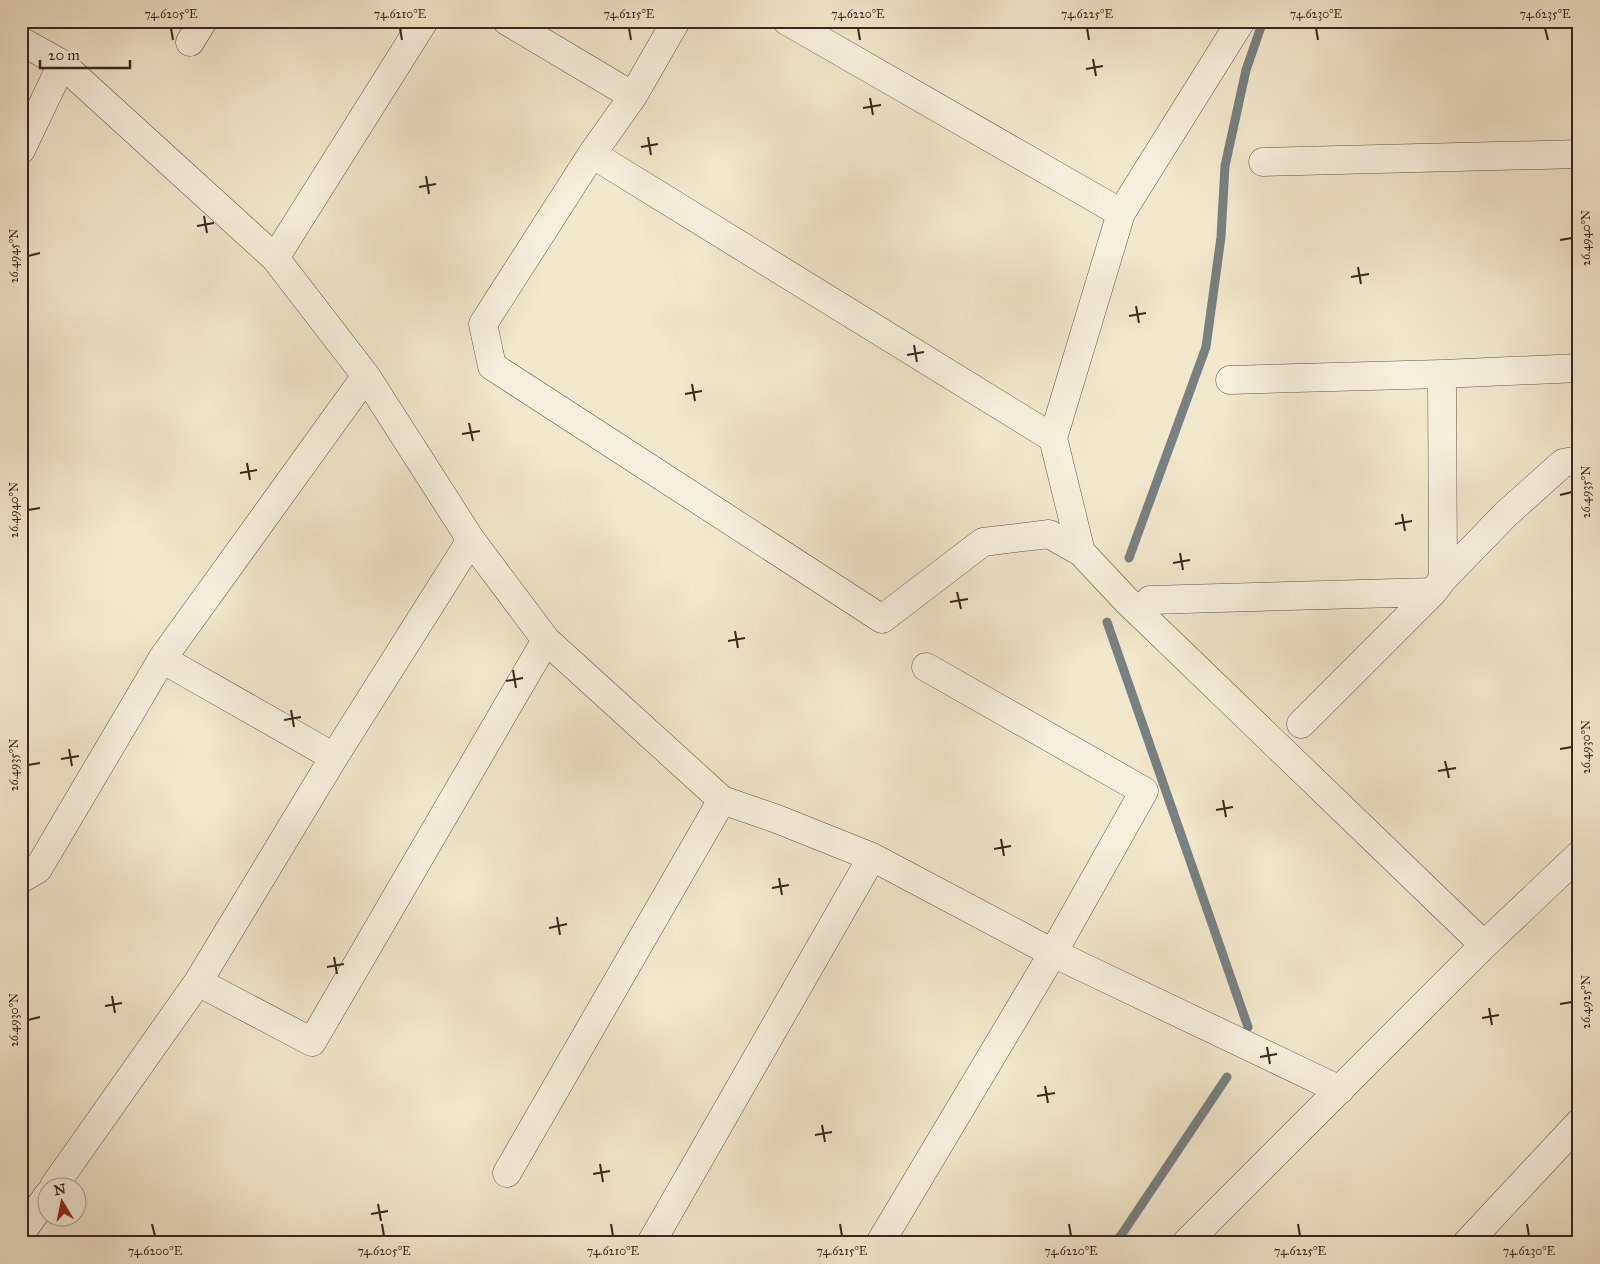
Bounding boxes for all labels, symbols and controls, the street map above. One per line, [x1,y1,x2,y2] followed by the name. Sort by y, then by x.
[144,7,198,21] text: 74.6205°E
[374,7,427,21] text: 74.6210°E
[604,7,655,21] text: 74.6215°E
[831,7,885,21] text: 74.6220°E
[1061,7,1113,21] text: 74.6225°E
[1290,7,1343,21] text: 74.6230°E
[1520,7,1571,21] text: 74.6235°E
[40,38,130,70] scale bar
[48,46,80,64] text: 20 m
[1579,210,1593,266] text: 26.4940°N
[7,229,21,283] text: 26.4945°N
[1579,466,1593,518] text: 26.4935°N
[7,482,21,538] text: 26.4940°N
[1579,720,1593,774] text: 26.4930°N
[7,739,21,791] text: 26.4935°N
[1579,975,1593,1029] text: 26.4925°N
[7,993,21,1047] text: 26.4930°N
[38,1176,88,1226] north arrow
[53,1180,67,1199] text: N
[128,1244,183,1258] text: 74.6200°E
[357,1244,411,1258] text: 74.6205°E
[587,1244,640,1258] text: 74.6210°E
[817,1244,868,1258] text: 74.6215°E
[1044,1244,1098,1258] text: 74.6220°E
[1274,1244,1326,1258] text: 74.6225°E
[1503,1244,1556,1258] text: 74.6230°E

